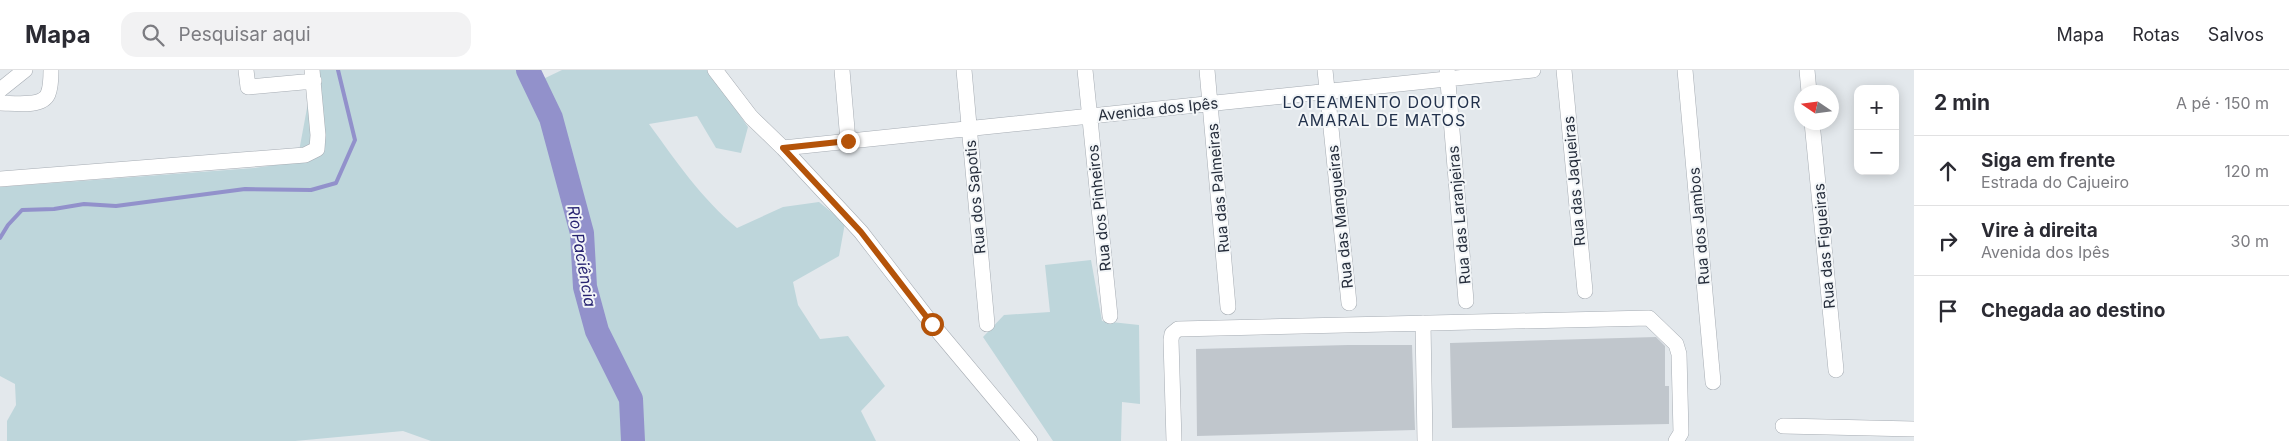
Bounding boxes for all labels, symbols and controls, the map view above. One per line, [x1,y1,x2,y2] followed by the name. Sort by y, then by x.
[121,12,471,57] search box
[25,20,91,49] text: Mapa
[139,21,167,49] icon: search
[179,23,311,46] text: Pesquisar aqui
[2056,24,2104,45] text: Mapa
[2132,24,2180,45] text: Rotas
[2208,24,2264,45] text: Salvos
[1794,85,1839,130] north arrow
[1854,85,1899,175] map controls
[1854,85,1899,130] button: +
[1934,90,1990,115] text: 2 min
[1282,92,1482,130] district label: LOTEAMENTO DOUTOR AMARAL DE MATOS
[1097,93,1219,125] street label: Avenida dos Ipês
[2176,93,2269,113] text: A pé · 150 m
[1559,115,1589,247] street label: Rua das Jaqueiras
[1203,122,1233,254] street label: Rua das Palmeiras
[837,130,860,153] route end
[1854,130,1899,175] button: −
[961,139,989,255] street label: Rua dos Sapotis
[1083,144,1115,272] street label: Rua dos Pinheiros
[1323,144,1357,290] street label: Rua das Mangueiras
[1443,145,1475,285] street label: Rua das Laranjeiras
[1981,149,2115,172] text: Siga em frente
[1934,157,1962,185] icon: ahead
[2224,161,2269,181] text: 120 m
[1684,166,1714,285] street label: Rua dos Jambos
[1981,172,2129,192] text: Estrada do Cajueiro
[1809,182,1839,310] street label: Rua das Figueiras
[563,204,601,309] water label: Rio Paciência
[1981,219,2098,242] text: Vire à direita
[1934,227,1962,255] icon: right
[2231,231,2269,251] text: 30 m
[1981,242,2110,262] text: Avenida dos Ipês
[1934,297,1962,325] icon: arrive
[1981,299,2165,322] text: Chegada ao destino
[921,313,944,336] route start

